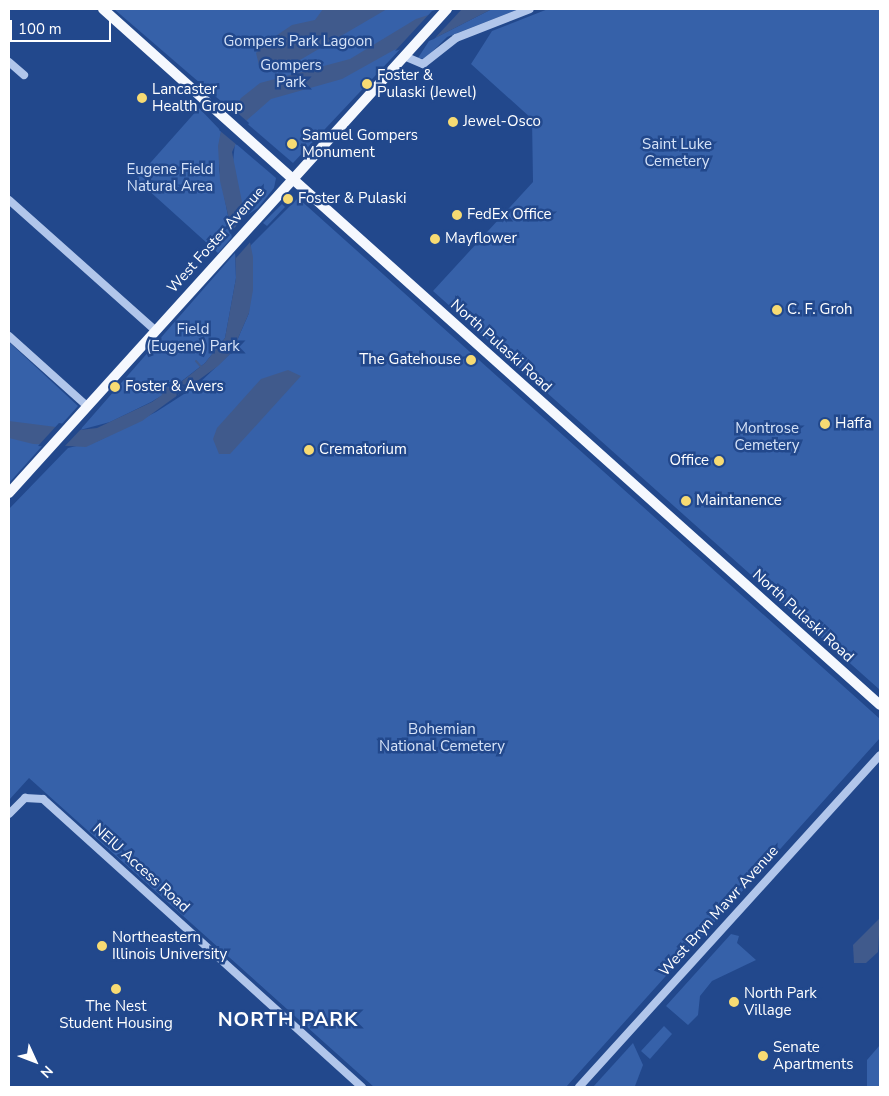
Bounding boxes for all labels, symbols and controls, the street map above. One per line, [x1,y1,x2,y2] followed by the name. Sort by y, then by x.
[12,10,114,42] scale bar
[18,19,62,39] text: 100 m
[223,33,373,51] park label: Gompers Park Lagoon
[260,56,322,91] park label: Gompers Park
[377,66,477,101] place label: Foster & Pulaski (Jewel)
[361,78,373,90] marker: Foster & Pulaski (Jewel)
[152,80,243,115] place label: Lancaster Health Group
[136,92,148,104] marker: Lancaster Health Group
[463,113,541,131] place label: Jewel-Osco
[447,116,459,128] marker: Jewel-Osco
[302,126,418,161] place label: Samuel Gompers Monument
[642,135,712,170] park label: Saint Luke Cemetery
[286,138,298,150] marker: Samuel Gompers Monument
[126,160,214,195] park label: Eugene Field Natural Area
[164,183,268,297] street label: West Foster Avenue
[298,190,406,208] place label: Foster & Pulaski
[282,193,294,205] marker: Foster & Pulaski
[467,206,552,224] place label: FedEx Office
[451,209,463,221] marker: FedEx Office
[445,230,517,248] place label: Mayflower
[429,233,441,245] marker: Mayflower
[447,296,555,396] street label: North Pulaski Road
[787,301,853,319] place label: C. F. Groh
[771,304,783,316] marker: C. F. Groh
[146,320,240,355] park label: Field (Eugene) Park
[359,351,461,369] place label: The Gatehouse
[465,354,477,366] marker: The Gatehouse
[125,378,224,396] place label: Foster & Avers
[109,381,121,393] marker: Foster & Avers
[835,415,872,433] place label: Haffa
[819,418,831,430] marker: Haffa
[734,419,800,454] park label: Montrose Cemetery
[319,441,407,459] place label: Crematorium
[303,444,315,456] marker: Crematorium
[670,452,709,470] place label: Office
[713,455,725,467] marker: Office
[696,492,782,510] place label: Maintanence
[680,495,692,507] marker: Maintanence
[749,566,857,666] street label: North Pulaski Road
[379,720,505,755] park label: Bohemian National Cemetery
[89,820,193,916] street label: NEIU Access Road
[656,842,782,980] street label: West Bryn Mawr Avenue
[112,928,227,963] place label: Northeastern Illinois University
[96,940,108,952] marker: Northeastern Illinois University
[110,983,122,995] marker: The Nest Student Housing
[744,984,817,1019] place label: North Park Village
[728,996,740,1008] marker: North Park Village
[59,997,173,1032] place label: The Nest Student Housing
[216,1007,360,1031] district label: NORTH PARK
[10,1036,60,1086] north arrow
[773,1038,853,1073] place label: Senate Apartments
[757,1050,769,1062] marker: Senate Apartments
[36,1061,57,1082] text: N

